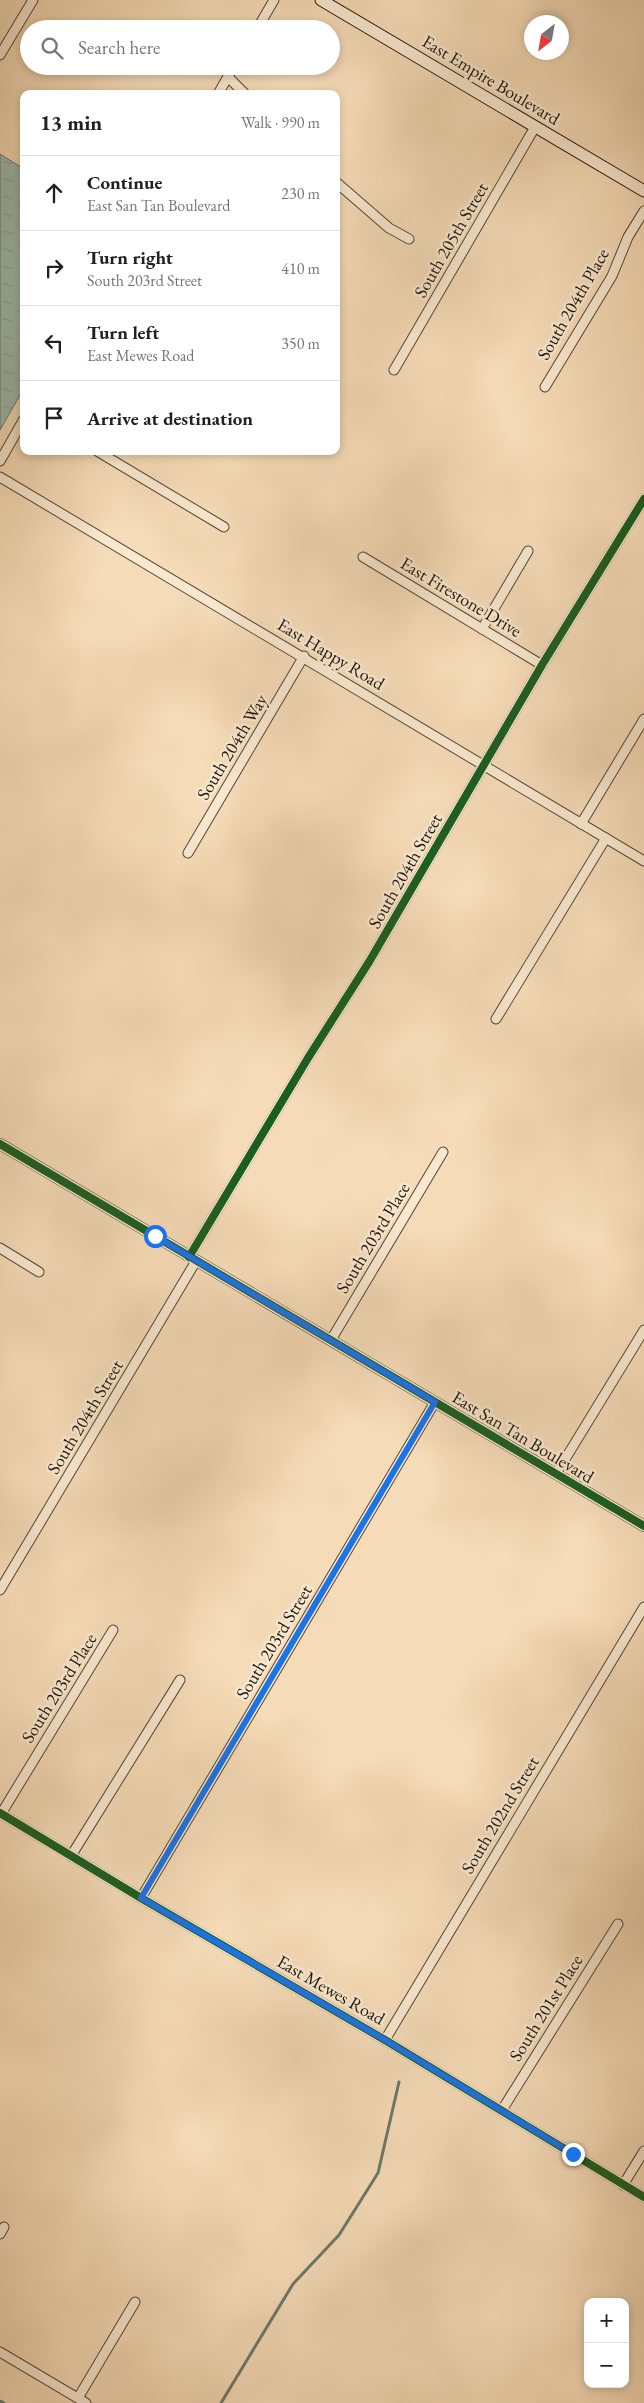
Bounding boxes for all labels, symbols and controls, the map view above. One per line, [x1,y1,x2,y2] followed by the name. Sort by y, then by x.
[524,15,569,60] north arrow
[20,20,340,75] search box
[418,29,565,130] street label: East Empire Boulevard
[38,34,66,62] icon: search
[78,35,160,60] text: Search here
[40,109,102,136] text: 13 min
[241,112,320,133] text: Walk · 990 m
[87,170,162,195] text: Continue
[408,178,493,301] street label: South 205th Street
[40,179,68,207] icon: ahead
[281,183,320,204] text: 230 m
[87,195,230,216] text: East San Tan Boulevard
[531,244,614,364] street label: South 204th Place
[87,245,173,270] text: Turn right
[40,254,68,282] icon: right
[281,258,320,279] text: 410 m
[87,270,202,291] text: South 203rd Street
[87,320,159,345] text: Turn left
[40,329,68,357] icon: left
[281,333,320,354] text: 350 m
[87,345,194,366] text: East Mewes Road
[40,404,68,432] icon: arrive
[87,406,253,431] text: Arrive at destination
[396,551,526,642] street label: East Firestone Drive
[273,613,390,695] street label: East Happy Road
[191,690,272,804] street label: South 204th Way
[362,809,447,932] street label: South 204th Street
[330,1178,415,1297] street label: South 203rd Place
[144,1225,167,1248] route start
[41,1355,128,1478] street label: South 204th Street
[448,1385,599,1488] street label: East San Tan Boulevard
[230,1580,317,1703] street label: South 203rd Street
[16,1628,102,1747] street label: South 203rd Place
[455,1752,544,1878] street label: South 202nd Street
[273,1949,390,2030] street label: East Mewes Road
[504,1950,588,2065] street label: South 201st Place
[562,2143,585,2166] route end
[584,2298,629,2388] map controls
[584,2298,629,2343] button: +
[584,2343,629,2388] button: −

